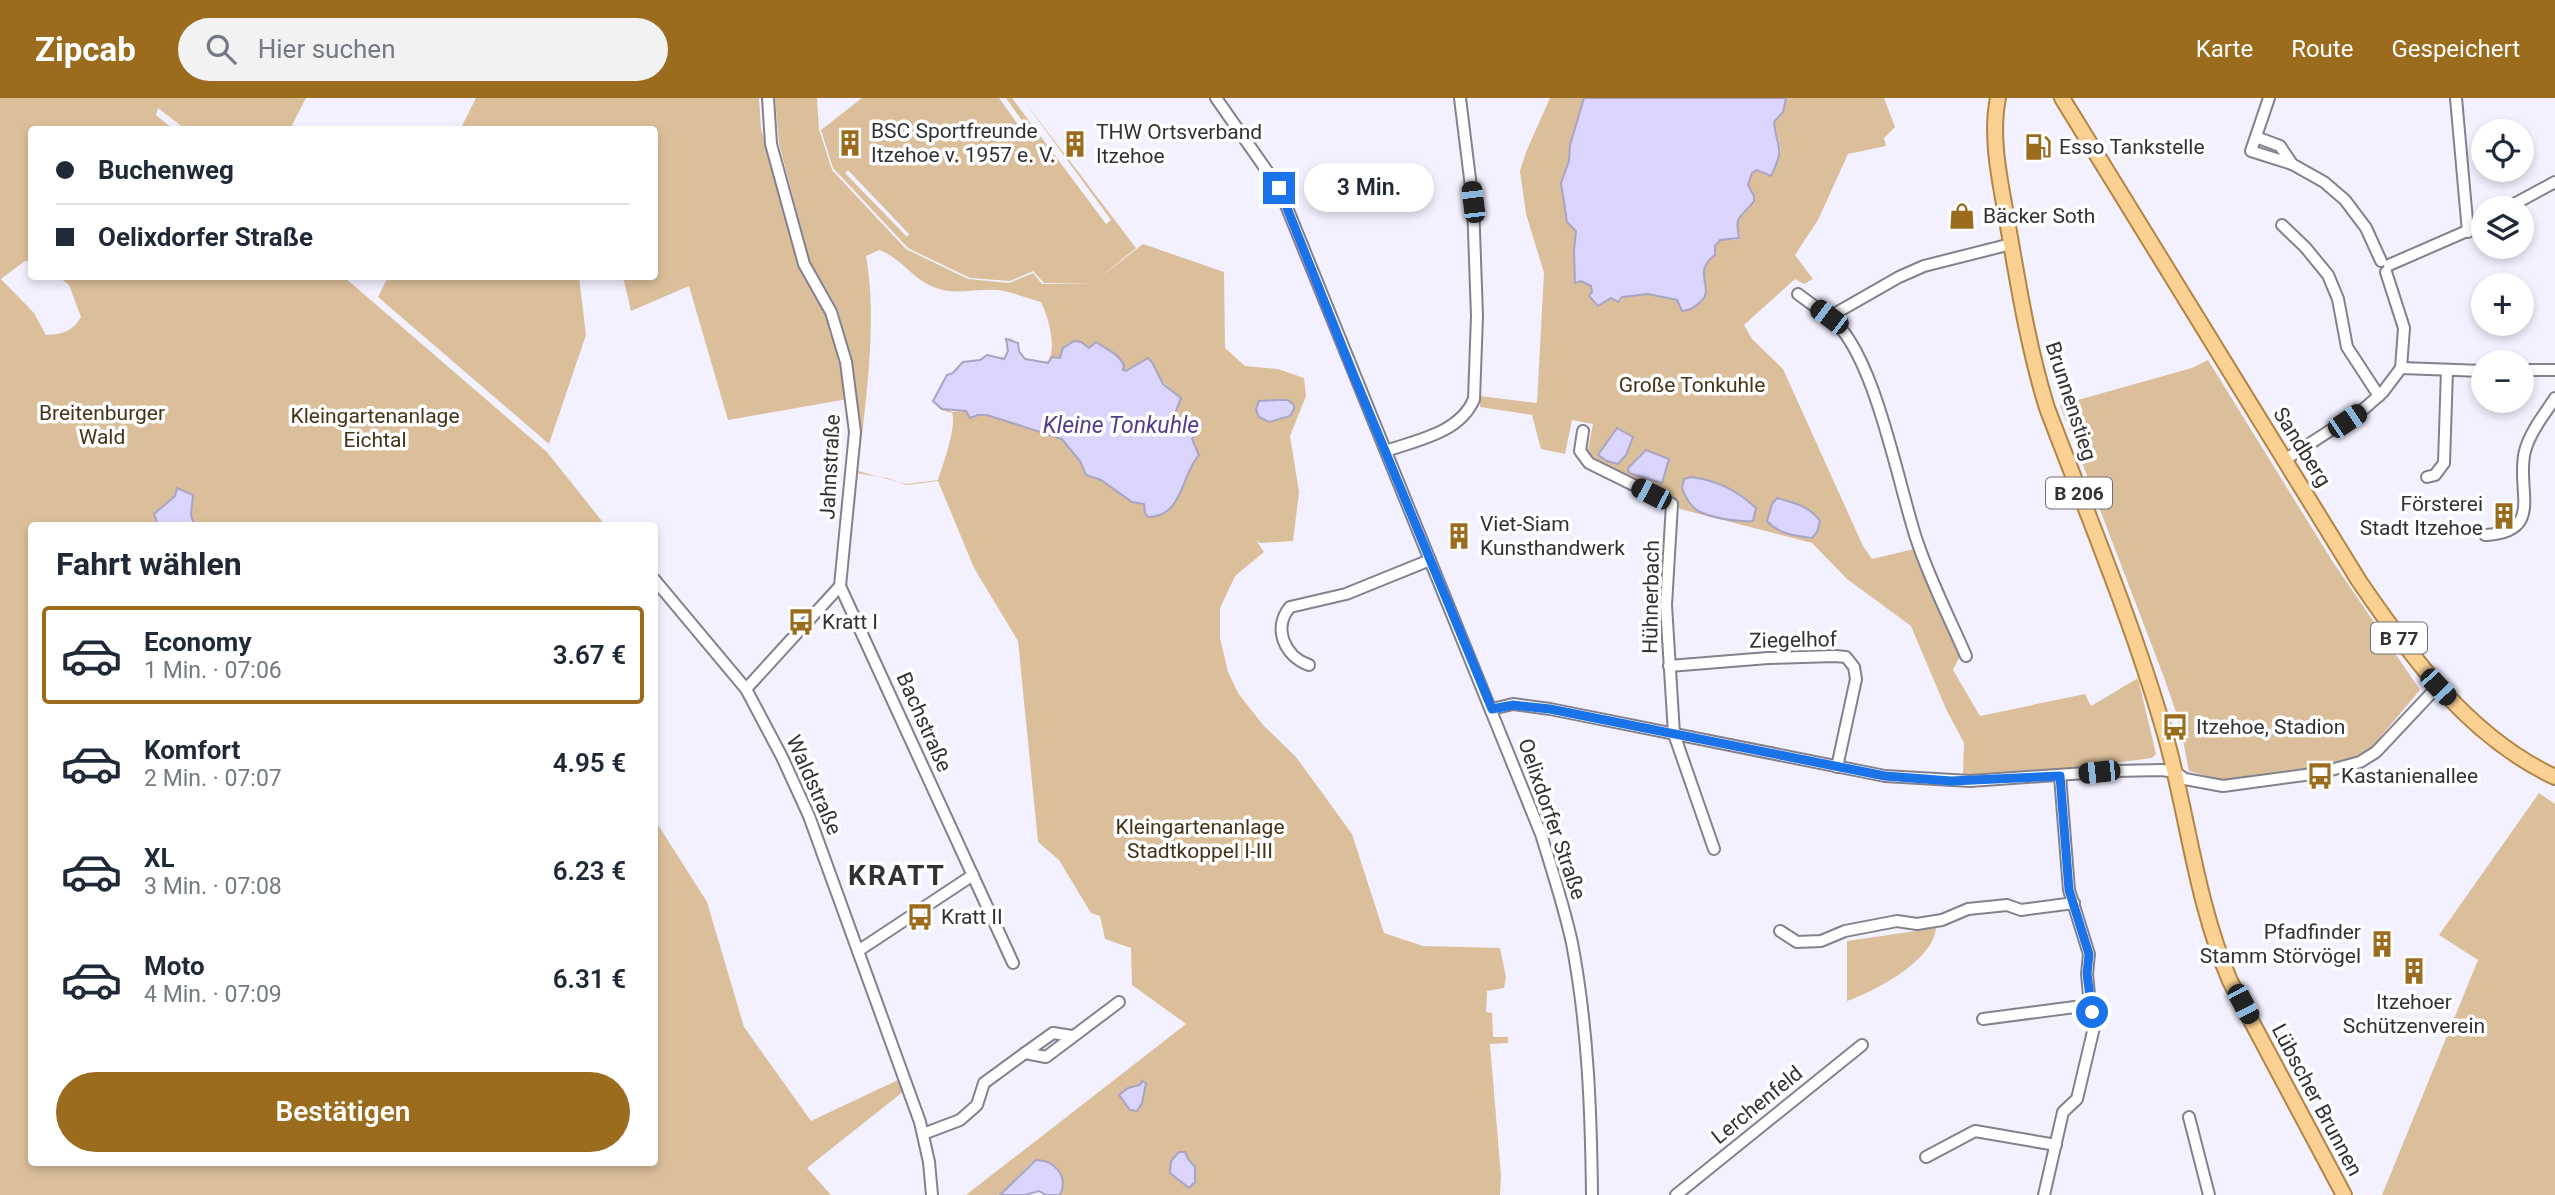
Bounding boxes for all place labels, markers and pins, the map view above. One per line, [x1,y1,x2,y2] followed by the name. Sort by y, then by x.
[871,119,1056,167] place label: BSC Sportfreunde Itzehoe v. 1957 e. V.
[1096,120,1262,168] place label: THW Ortsverband Itzehoe
[835,128,865,158] building icon: BSC Sportfreunde Itzehoe v. 1957 e. V.
[1060,129,1090,159] building icon: THW Ortsverband Itzehoe
[2023,132,2053,162] fuel station icon: Esso Tankstelle
[2059,135,2205,159] place label: Esso Tankstelle
[1947,201,1977,231] shop icon: Bäcker Soth
[1983,204,2095,228] place label: Bäcker Soth
[2360,492,2483,540] place label: Försterei Stadt Itzehoe
[2489,501,2519,531] building icon: Försterei Stadt Itzehoe
[1480,512,1625,560] place label: Viet-Siam Kunsthandwerk
[1444,521,1474,551] building icon: Viet-Siam Kunsthandwerk
[786,607,816,637] bus stop icon: Kratt I
[822,610,878,634] place label: Kratt I
[2160,712,2190,742] bus stop icon: Itzehoe, Stadion
[2196,715,2345,739] place label: Itzehoe, Stadion
[2305,761,2335,791] bus stop icon: Kastanienallee
[2341,764,2478,788] place label: Kastanienallee
[905,902,935,932] bus stop icon: Kratt II
[941,905,1003,929] place label: Kratt II
[2200,920,2361,968] place label: Pfadfinder Stamm Störvögel
[2367,929,2397,959] building icon: Pfadfinder Stamm Störvögel
[2399,956,2429,986] building icon: Itzehoer Schützenverein
[2343,990,2485,1038] place label: Itzehoer Schützenverein

